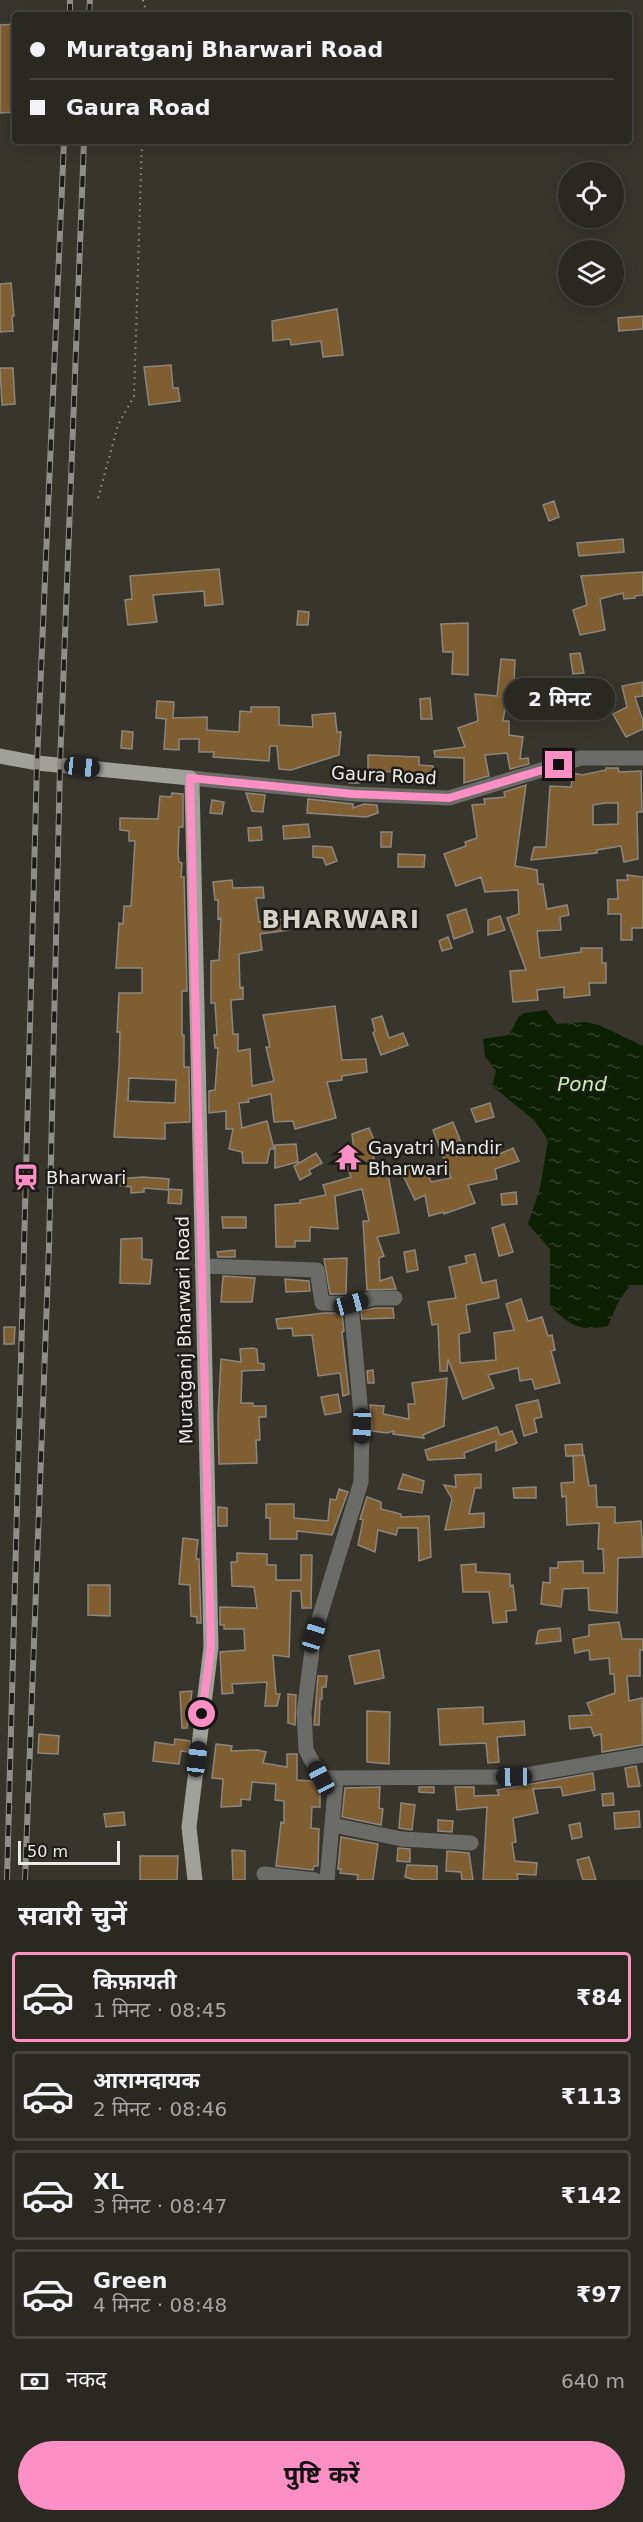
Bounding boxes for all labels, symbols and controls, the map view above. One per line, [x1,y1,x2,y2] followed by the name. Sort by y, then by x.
[66,37,383,62] text: Muratganj Bharwari Road
[66,95,211,120] text: Gaura Road
[558,162,624,306] map controls
[558,162,624,228] button: locate
[558,240,624,306] button: layers
[504,678,614,720] callout: 2 मिनट
[528,687,591,711] text: 2 मिनट
[545,751,572,778] route end
[63,756,101,778] car
[331,762,437,788] street label: Gaura Road
[262,906,420,934] district label: BHARWARI
[557,1072,607,1096] water label: Pond
[368,1137,502,1179] place label: Gayatri Mandir Bharwari
[333,1142,363,1172] temple icon: Gayatri Mandir Bharwari
[11,1162,41,1192] station icon: Bharwari
[46,1167,126,1188] place label: Bharwari
[172,1216,196,1444] street label: Muratganj Bharwari Road
[331,1291,371,1317] car
[352,1408,372,1444] car
[300,1615,328,1655] car
[188,1700,215,1727] route start
[186,1740,208,1778] car
[305,1758,337,1798] car
[496,1768,532,1786] car
[18,1838,120,1866] scale bar
[27,1842,68,1861] text: 50 m
[18,1900,127,1931] text: सवारी चुनें
[93,1969,177,1994] text: किफ़ायती
[21,1970,75,2024] icon: car
[576,1985,622,2010] text: ₹84
[93,1998,227,2022] text: 1 मिनट · 08:45
[93,2068,200,2093] text: आरामदायक
[21,2069,75,2123] icon: car
[561,2084,622,2109] text: ₹113
[93,2097,227,2121] text: 2 मिनट · 08:46
[21,2168,75,2222] icon: car
[93,2169,124,2194] text: XL
[561,2183,622,2208] text: ₹142
[93,2194,227,2218] text: 3 मिनट · 08:47
[21,2267,75,2321] icon: car
[93,2268,167,2293] text: Green
[576,2282,622,2307] text: ₹97
[93,2293,227,2317] text: 4 मिनट · 08:48
[18,2365,51,2398] icon: cash
[66,2367,107,2392] text: नकद
[561,2369,625,2393] text: 640 m
[18,2441,625,2510] button: पुष्टि करें

